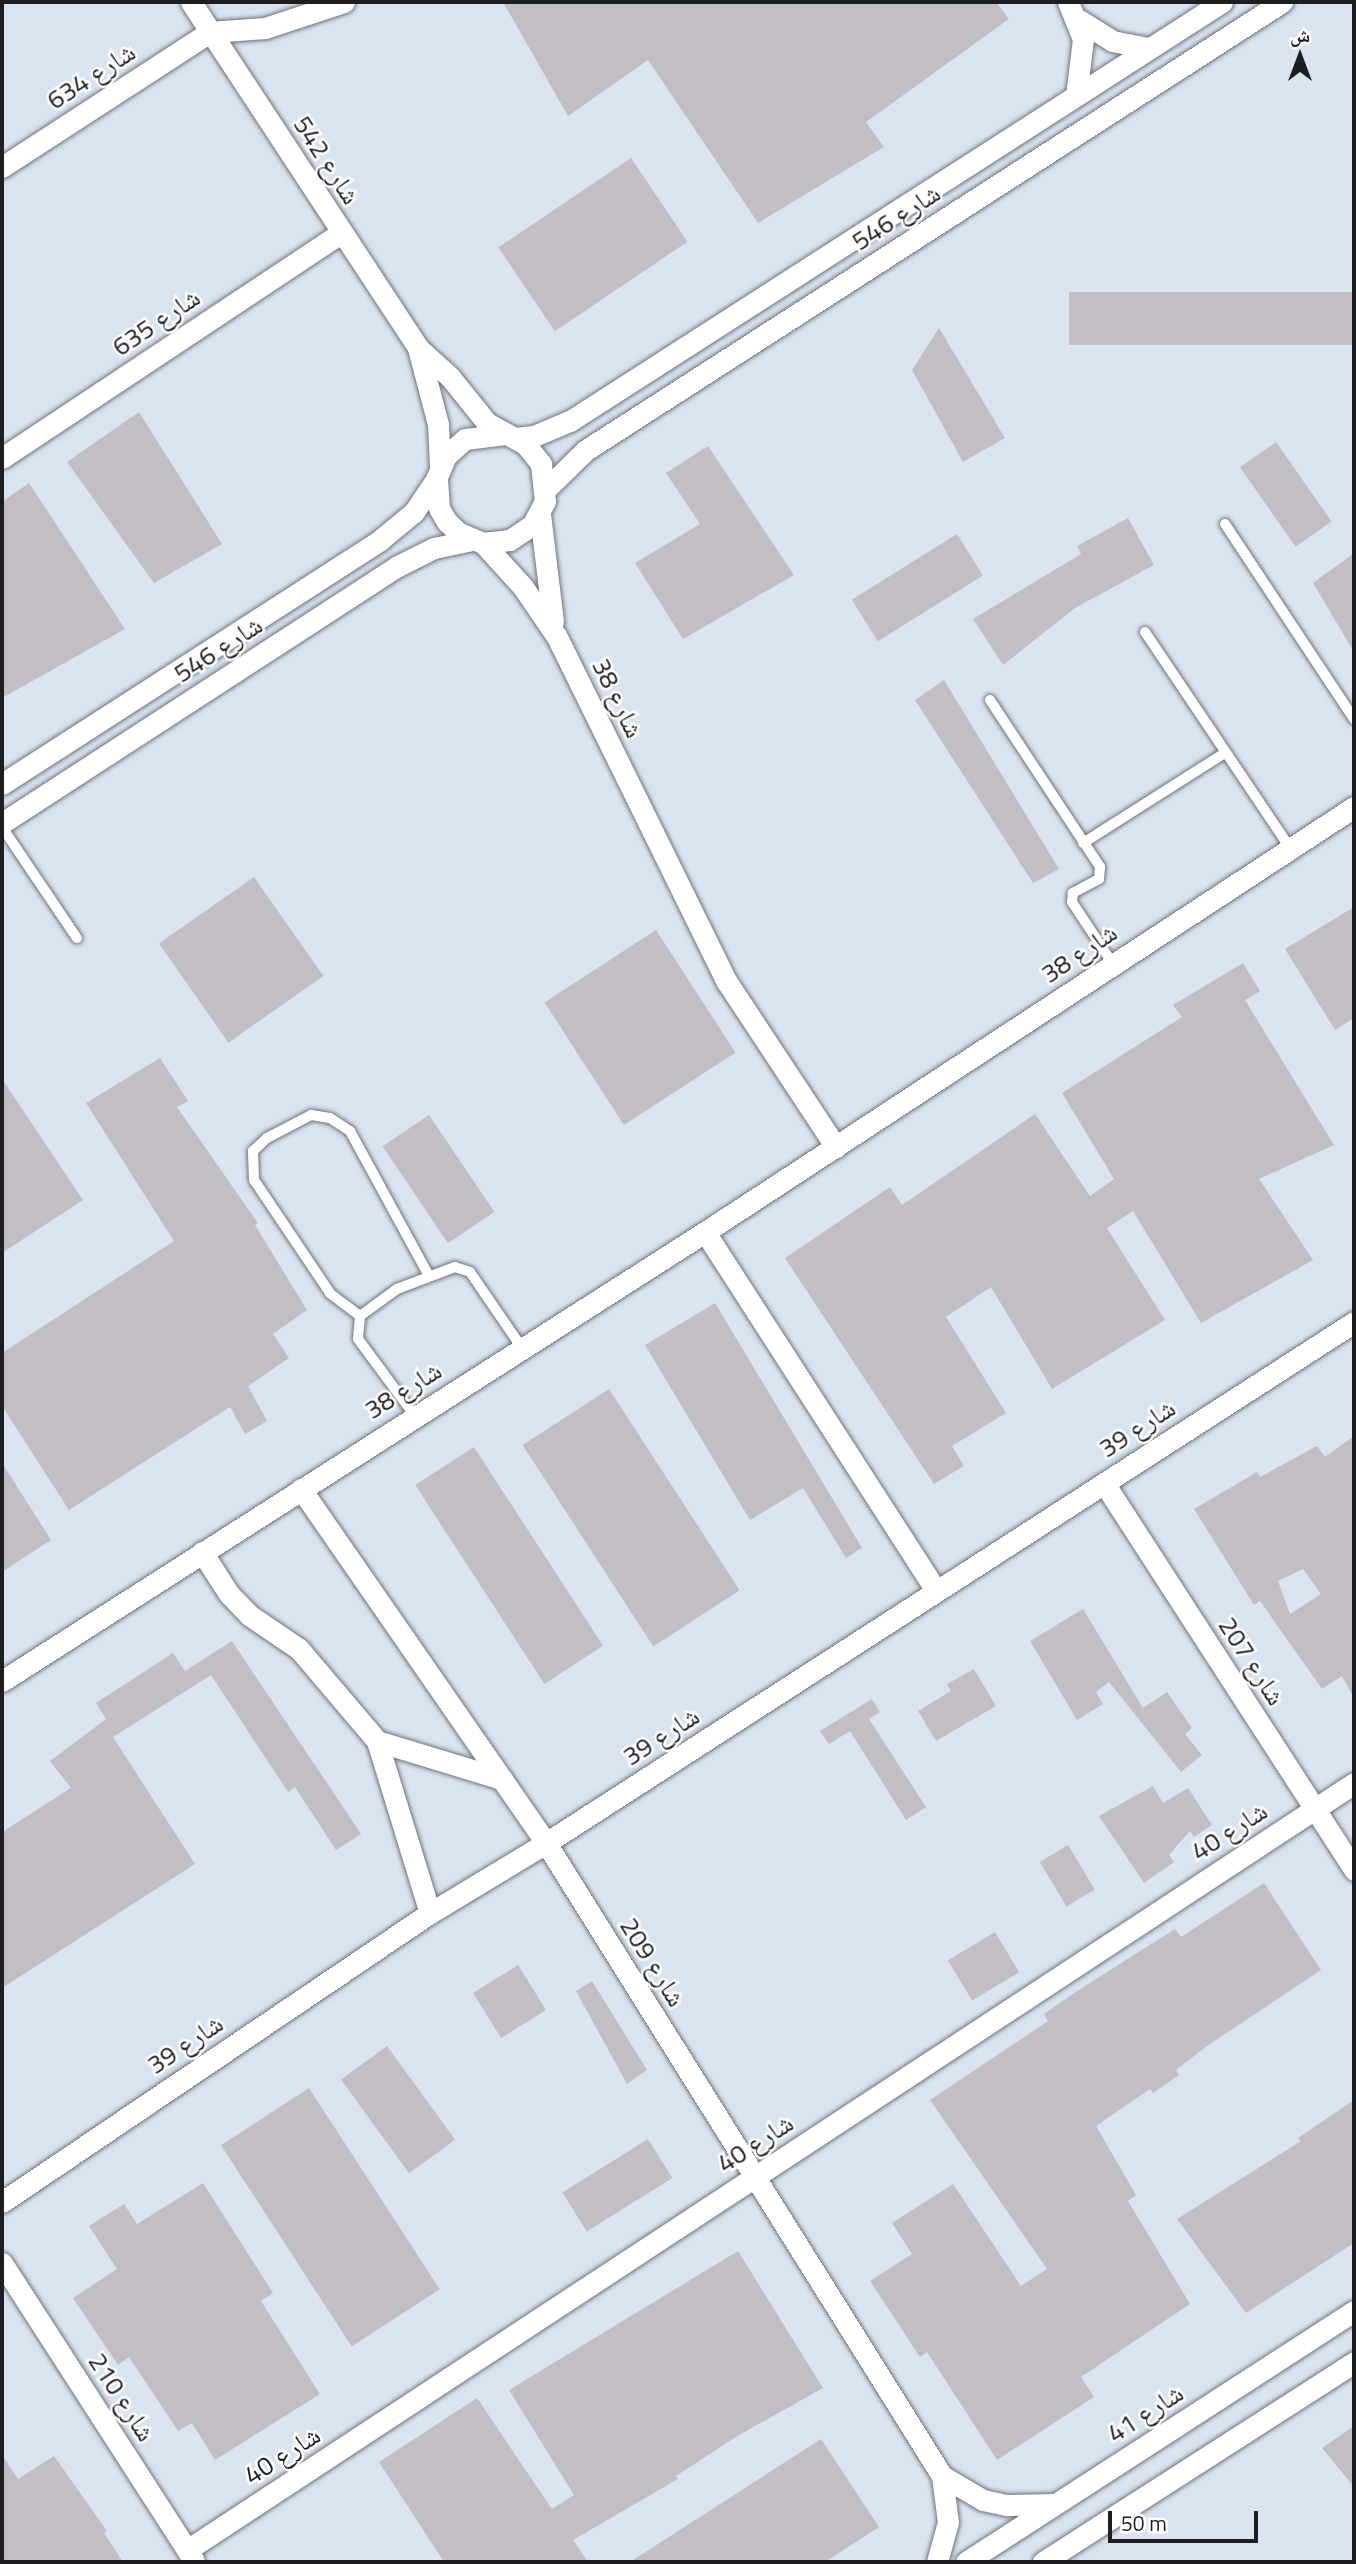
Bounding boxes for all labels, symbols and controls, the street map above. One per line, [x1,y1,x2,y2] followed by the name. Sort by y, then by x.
[1290,20,1310,49] text: ش
[1265,21,1335,91] north arrow
[41,36,141,116] street label: شارع 634
[287,110,367,210] street label: شارع 542
[846,177,946,257] street label: شارع 546
[106,281,206,363] street label: شارع 635
[168,609,268,689] street label: شارع 546
[586,653,650,743] street label: شارع 38
[1035,917,1123,989] street label: شارع 38
[359,1354,447,1426] street label: شارع 38
[1093,1392,1181,1464] street label: شارع 39
[1212,1611,1292,1711] street label: شارع 207
[617,1700,705,1772] street label: شارع 39
[1185,1795,1273,1867] street label: شارع 40
[614,1912,692,2012] street label: شارع 209
[141,2008,229,2080] street label: شارع 39
[711,2107,799,2179] street label: شارع 40
[82,2347,162,2447] street label: شارع 210
[1101,2377,1189,2449] street label: شارع 41
[238,2419,326,2491] street label: شارع 40
[1111,2498,1262,2542] scale bar
[1121,2507,1167,2539] text: 50 m

